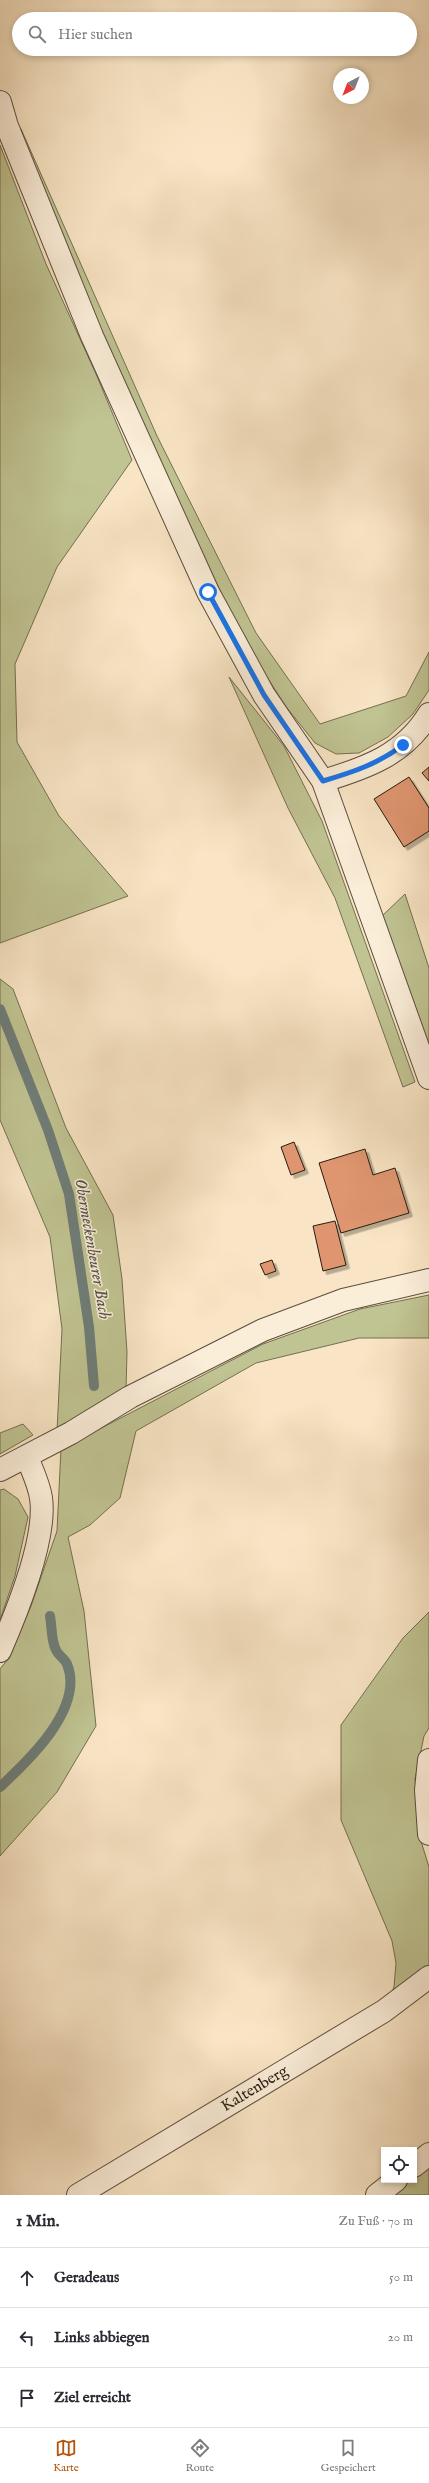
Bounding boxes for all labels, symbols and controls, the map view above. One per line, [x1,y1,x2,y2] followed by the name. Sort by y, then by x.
[12,12,417,56] search box
[26,23,48,45] icon: search
[58,25,133,44] text: Hier suchen
[333,68,369,104] north arrow
[199,583,217,601] route start
[394,736,412,754] route end
[69,1177,115,1321] water label: Obermeckenbeurer Bach
[218,2061,292,2117] street label: Kaltenberg
[381,2147,417,2183] map controls
[381,2147,417,2183] button: locate
[16,2211,59,2232] text: 1 Min.
[339,2213,413,2230] text: Zu Fuß · 70 m
[16,2267,38,2289] icon: ahead
[54,2268,119,2287] text: Geradeaus
[389,2269,413,2286] text: 50 m
[16,2327,38,2349] icon: left
[54,2328,150,2347] text: Links abbiegen
[388,2329,413,2346] text: 20 m
[16,2387,38,2409] icon: arrive
[54,2388,131,2407] text: Ziel erreicht
[53,2437,79,2475] tab: Karte
[185,2437,214,2475] tab: Route
[321,2437,376,2475] tab: Gespeichert

